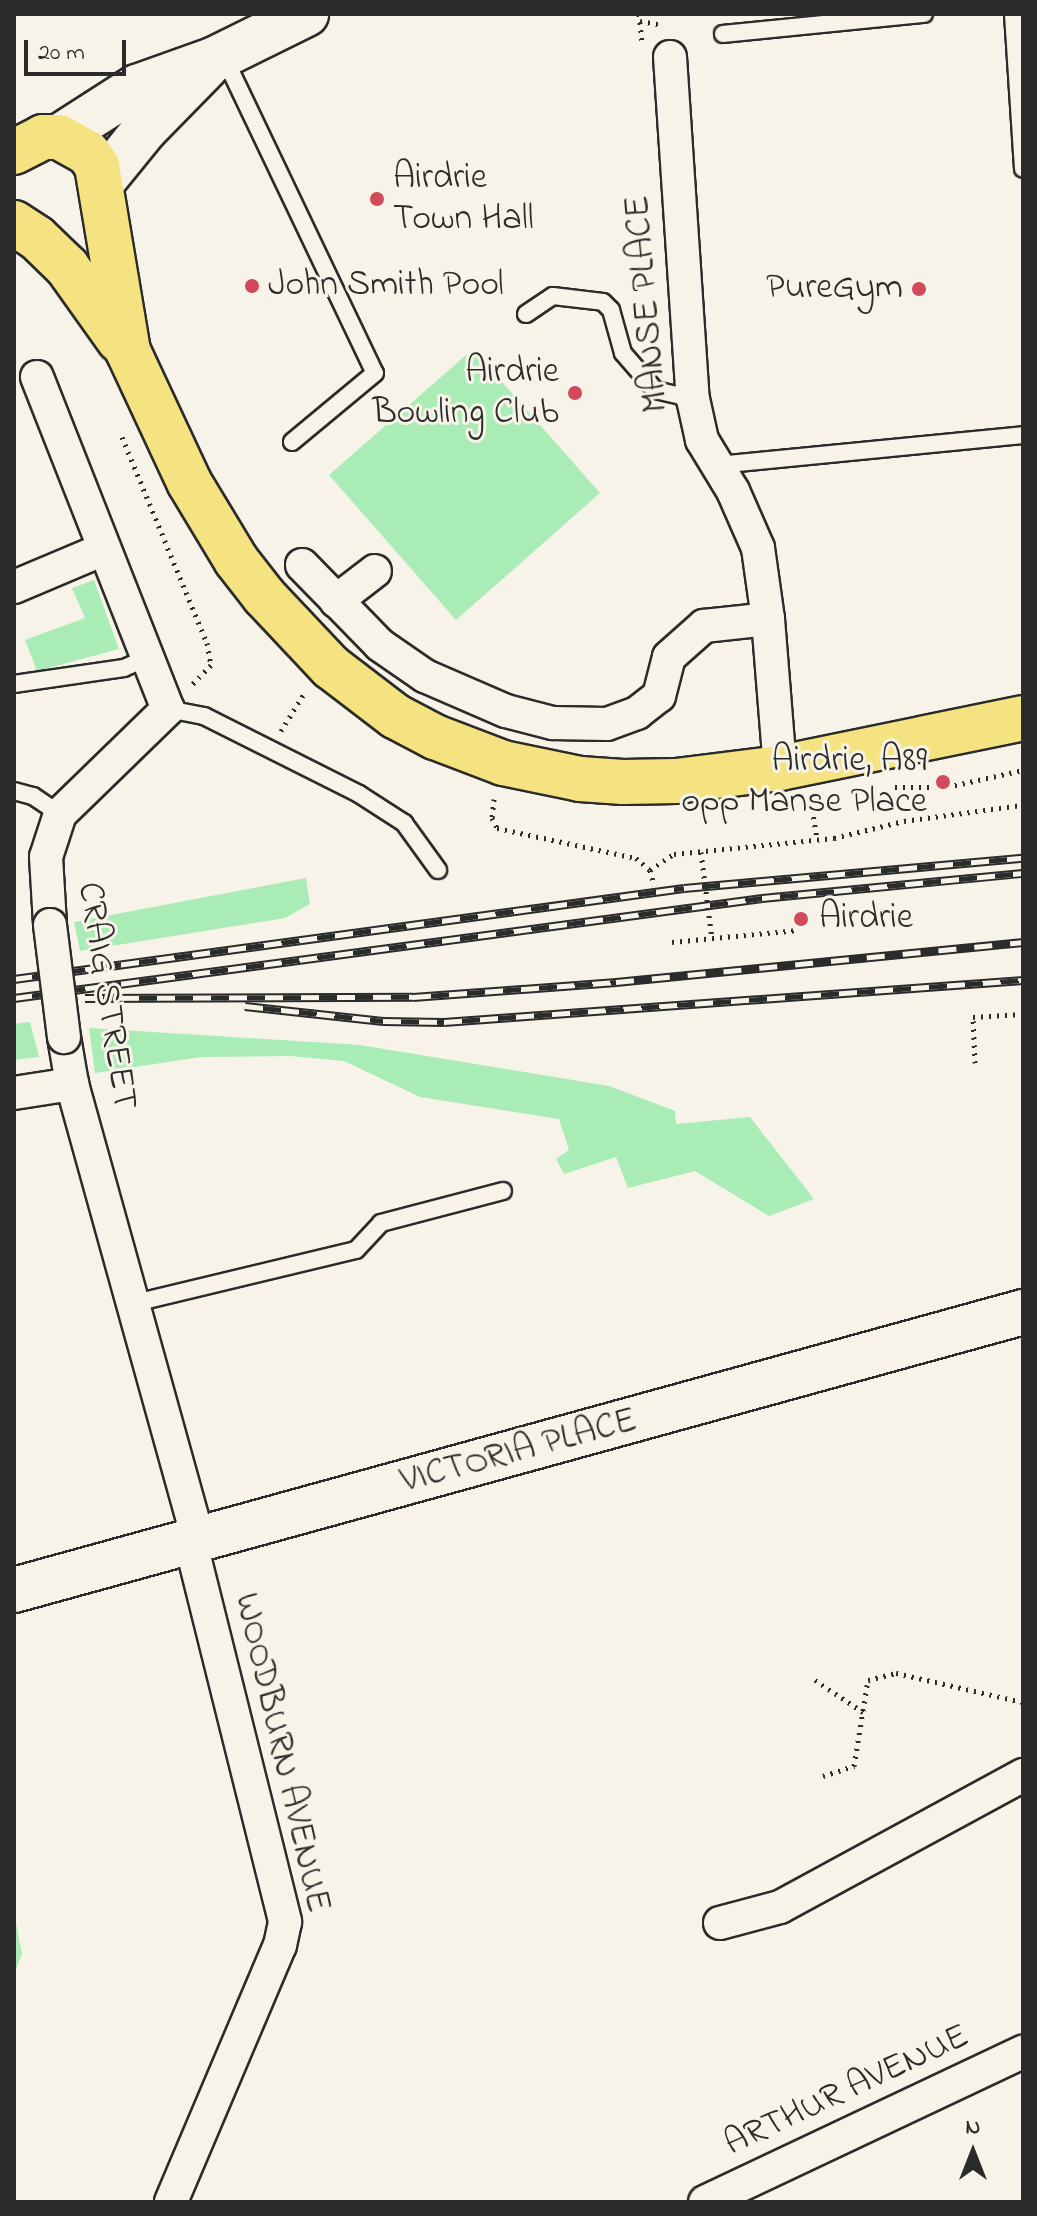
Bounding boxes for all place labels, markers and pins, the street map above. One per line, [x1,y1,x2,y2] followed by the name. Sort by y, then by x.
[393,156,534,241] place label: Airdrie Town Hall
[368,190,386,208] marker: Airdrie Town Hall
[268,264,504,308] place label: John Smith Pool
[766,267,903,311] place label: PureGym
[243,277,261,295] marker: John Smith Pool
[910,280,928,298] marker: PureGym
[372,350,559,435] place label: Airdrie Bowling Club
[566,384,584,402] marker: Airdrie Bowling Club
[681,739,927,824] place label: Airdrie, A89 opp Manse Place
[934,773,952,791] marker: Airdrie, A89 opp Manse Place
[819,897,913,941] place label: Airdrie
[790,908,812,930] marker: Airdrie

